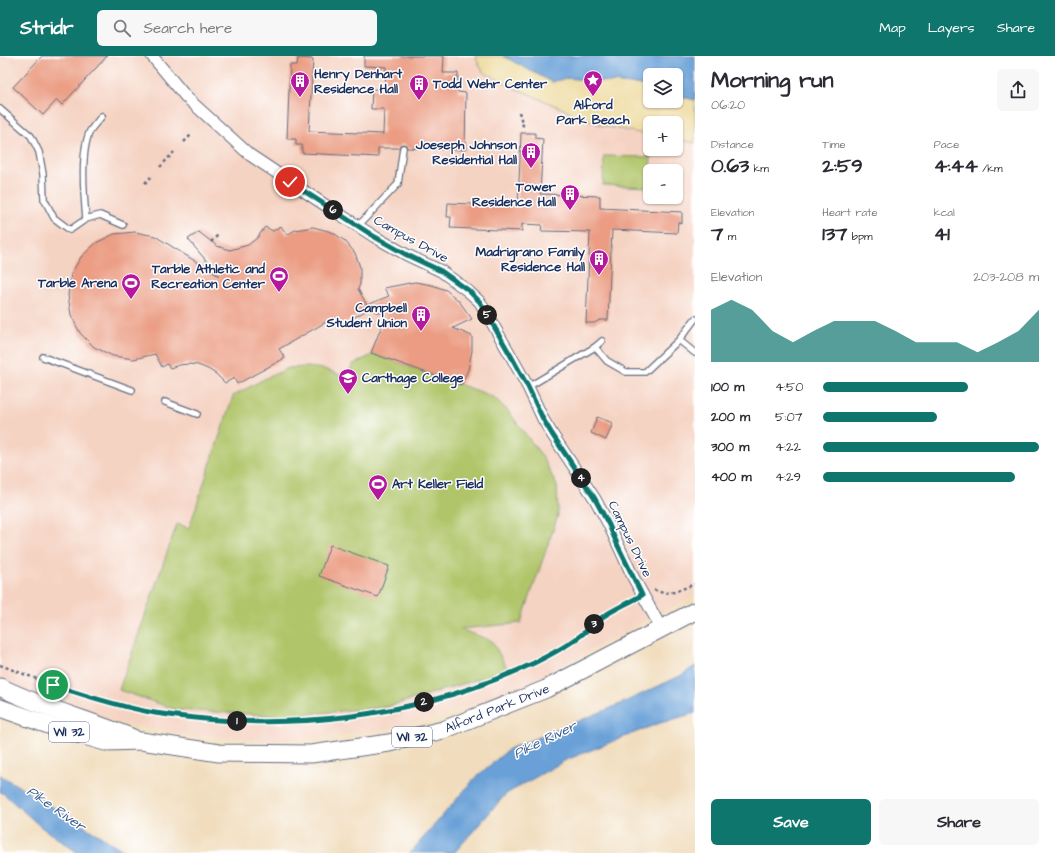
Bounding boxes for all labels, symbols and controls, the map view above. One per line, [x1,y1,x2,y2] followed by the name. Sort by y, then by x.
[97,10,377,46] search box
[20,15,73,42] text: Stridr
[111,17,133,39] icon: search
[143,18,232,39] text: Search here
[879,18,906,38] text: Map
[928,18,975,38] text: Layers
[997,18,1035,38] text: Share
[314,65,403,98] place label: Henry Denhart Residence Hall
[711,65,834,96] text: Morning run
[643,68,683,204] map controls
[643,68,683,108] button: layers
[582,69,604,97] place icon: Alford Park Beach
[997,69,1039,111] button: share
[289,70,311,98] building icon: Henry Denhart Residence Hall
[408,73,430,101] building icon: Todd Wehr Center
[432,75,548,93] place label: Todd Wehr Center
[557,96,630,129] place label: Alford Park Beach
[711,96,745,114] text: 06:20
[643,116,683,156] button: +
[415,136,517,169] place label: Joeseph Johnson Residential Hall
[711,137,754,152] text: Distance
[822,137,845,152] text: Time
[934,137,959,152] text: Pace
[520,141,542,169] building icon: Joeseph Johnson Residential Hall
[711,152,749,180] text: 0.63
[822,152,863,180] text: 2:59
[934,152,978,180] text: 4:44
[749,161,769,176] text: km
[978,161,1003,176] text: /km
[643,164,683,204] button: −
[273,165,307,199] pin
[279,171,301,193] icon: check
[472,178,557,211] place label: Tower Residence Hall
[559,183,581,211] building icon: Tower Residence Hall
[323,200,343,220] pin: 6
[330,202,336,217] text: 6
[711,205,754,220] text: Elevation
[822,205,878,220] text: Heart rate
[934,205,955,220] text: kcal
[370,211,452,267] street label: Campus Drive
[711,220,723,248] text: 7
[822,220,847,248] text: 137
[934,220,950,248] text: 41
[723,229,736,244] text: m
[847,229,873,244] text: bpm
[475,243,586,276] place label: Madrigrano Family Residence Hall
[588,248,610,276] building icon: Madrigrano Family Residence Hall
[151,260,266,293] place label: Tarble Athletic and Recreation Center
[268,265,290,293] sports icon: Tarble Athletic and Recreation Center
[711,268,762,286] text: Elevation
[973,268,1039,286] text: 203–208 m
[120,272,142,300] sports icon: Tarble Arena
[37,274,117,292] place label: Tarble Arena
[326,299,407,332] place label: Campbell Student Union
[410,304,432,332] building icon: Campbell Student Union
[477,305,497,325] pin: 5
[483,307,491,322] text: 5
[337,367,359,395] school or university icon: Carthage College
[362,369,464,389] place label: Carthage College
[711,378,744,396] text: 100 m
[775,378,803,396] text: 4:50
[711,408,750,426] text: 200 m
[775,408,803,426] text: 5:07
[711,438,749,456] text: 300 m
[775,438,801,456] text: 4:22
[571,468,591,488] pin: 4
[711,468,752,486] text: 400 m
[775,468,801,486] text: 4:29
[577,470,585,485] text: 4
[367,473,389,501] sports icon: Art Keller Field
[392,475,483,493] place label: Art Keller Field
[604,498,656,580] street label: Campus Drive
[584,614,604,634] pin: 3
[591,616,597,631] text: 3
[36,668,70,702] pin
[42,674,64,696] icon: arrive
[442,679,552,737] street label: Alford Park Drive
[414,692,434,712] pin: 2
[421,694,427,709] text: 2
[227,711,247,731] pin: 1
[236,713,238,728] text: 1
[510,716,581,764] water label: Pike River
[49,722,89,742] road number: WI 32
[392,727,432,747] road number: WI 32
[23,781,90,837] water label: Pike River
[711,799,871,845] button: Save
[879,799,1039,845] button: Share

